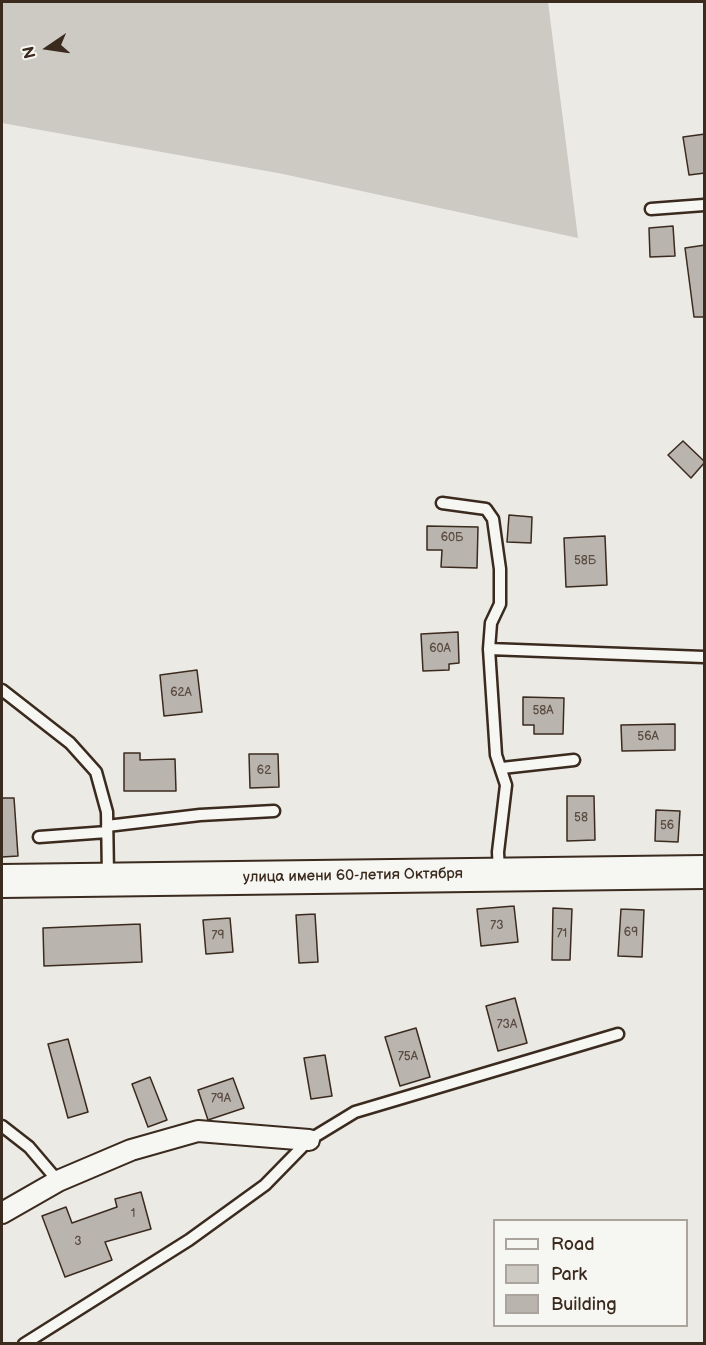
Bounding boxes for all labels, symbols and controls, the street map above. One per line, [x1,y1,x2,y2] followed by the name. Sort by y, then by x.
[18,18,78,78] north arrow
[19,44,41,60] text: N
[441,531,463,545] house number: 60Б
[574,554,596,568] house number: 58Б
[429,642,451,656] house number: 60А
[170,686,192,700] house number: 62А
[532,704,554,718] house number: 58А
[637,730,659,744] house number: 56А
[257,764,271,778] house number: 62
[574,811,588,825] house number: 58
[660,819,674,833] house number: 56
[243,865,463,887] street label: улица имени 60-летия Октября
[490,919,504,933] house number: 73
[624,926,638,940] house number: 69
[557,927,567,941] house number: 71
[212,929,224,943] house number: 79
[497,1018,517,1032] house number: 73А
[398,1050,418,1064] house number: 75А
[211,1092,231,1106] house number: 79А
[131,1207,135,1221] house number: 1
[493,1219,688,1327] legend
[551,1234,595,1255] text: Road
[74,1235,82,1249] house number: 3
[551,1264,587,1285] text: Park
[551,1294,617,1315] text: Building

